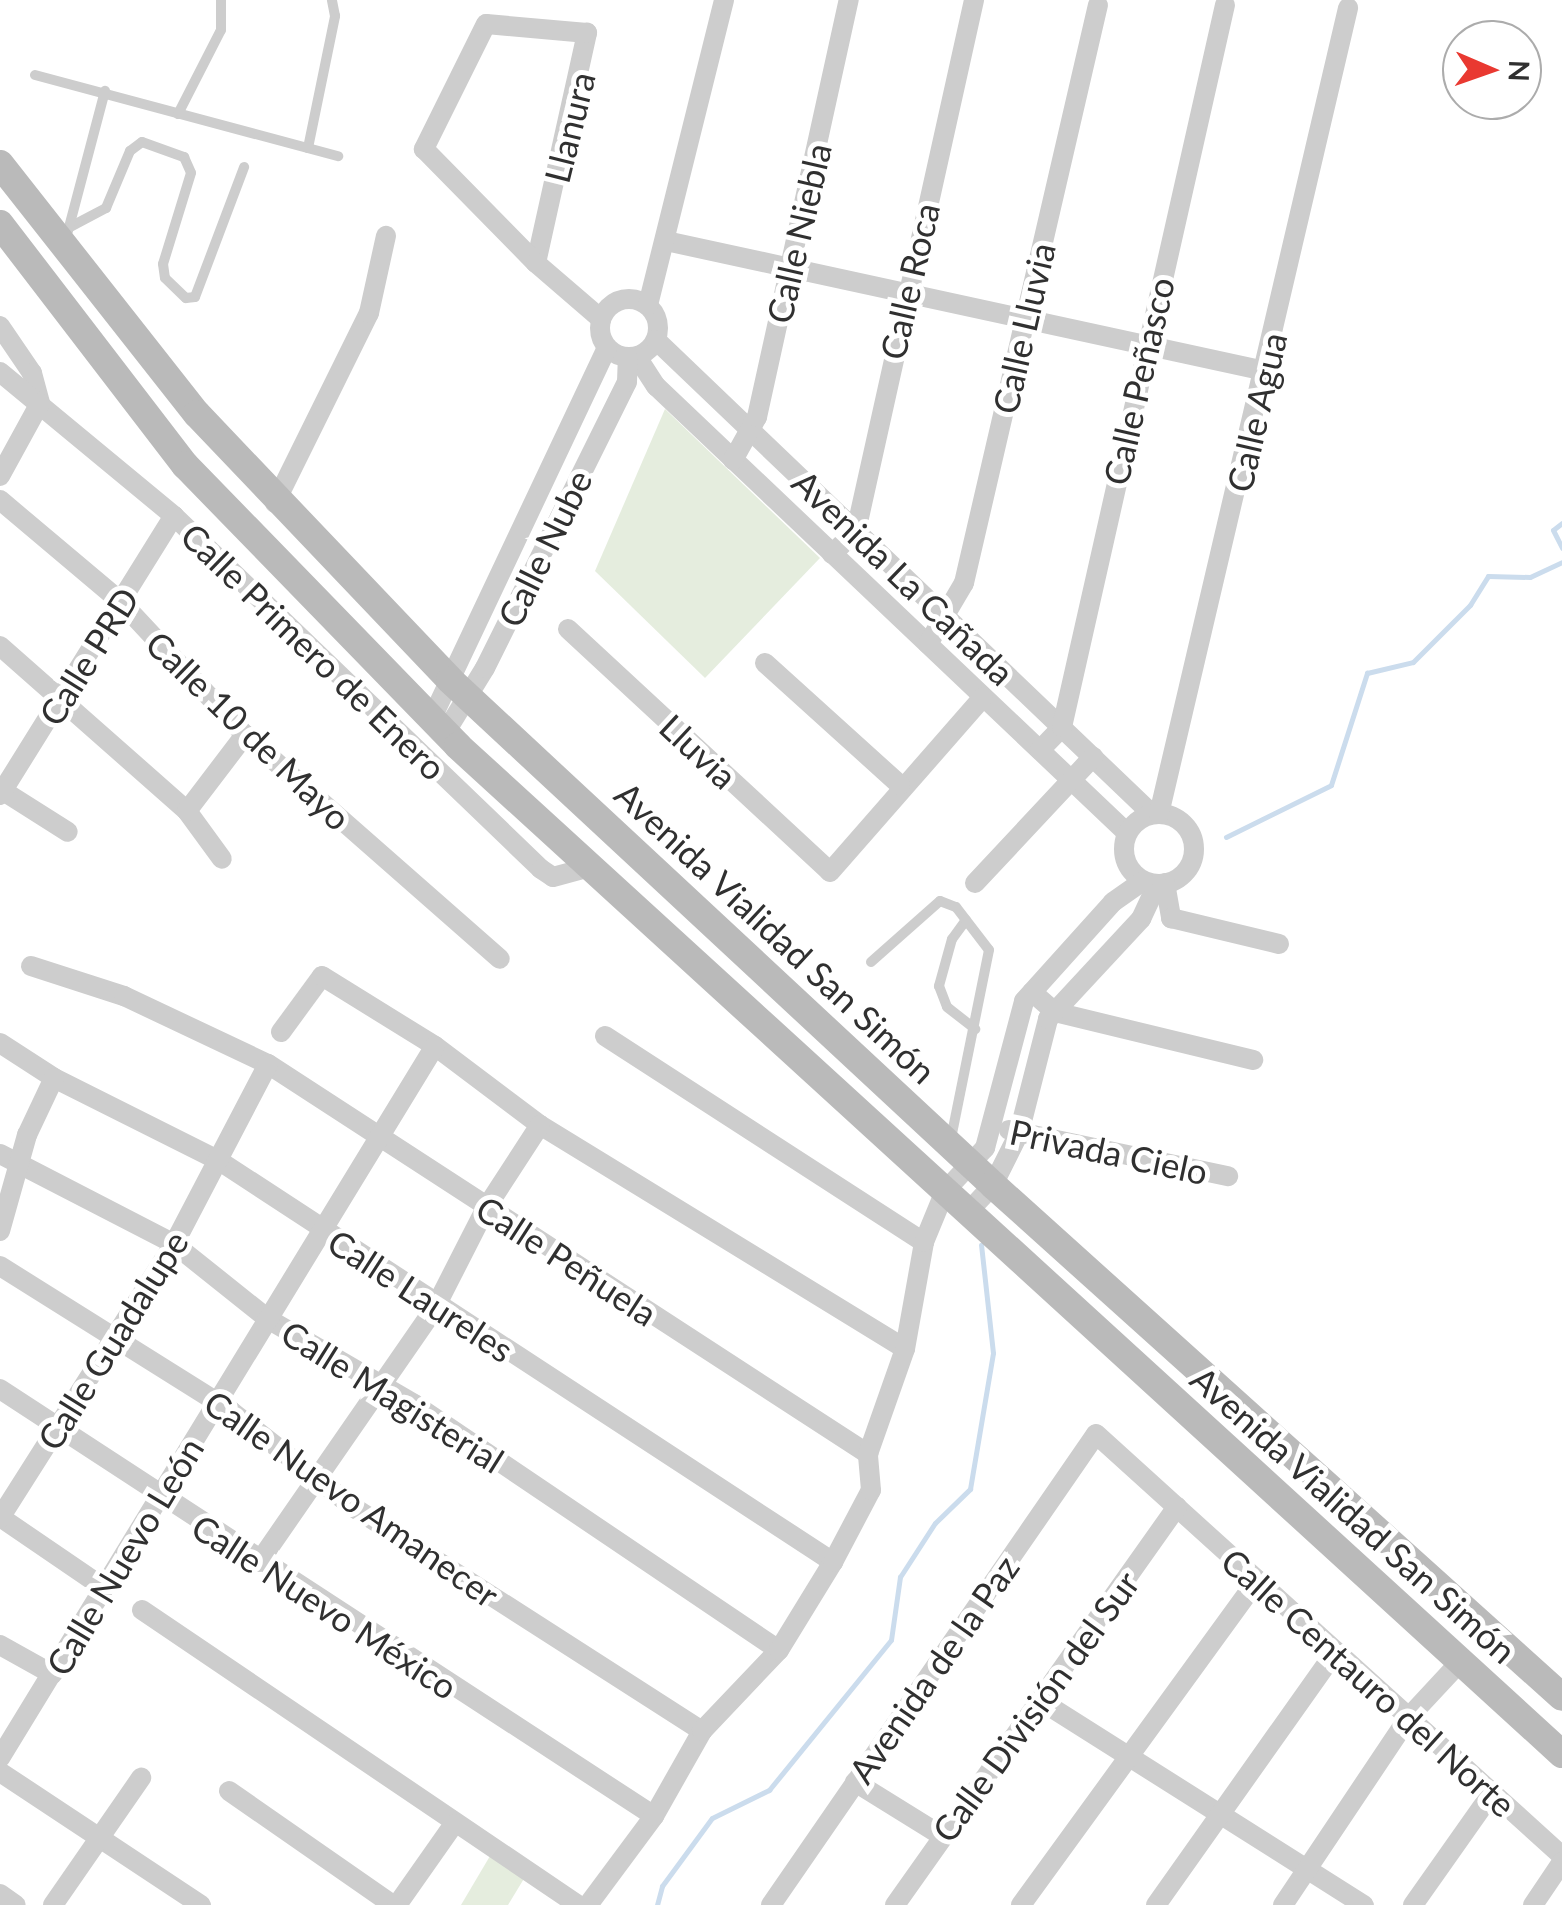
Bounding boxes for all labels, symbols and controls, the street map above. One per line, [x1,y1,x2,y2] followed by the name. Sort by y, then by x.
[1442,20,1542,120] north arrow
[1503,60,1537,82] text: N
[535,67,603,187] street label: Llanura
[757,139,839,327] street label: Calle Niebla
[871,199,947,363] street label: Calle Roca
[983,238,1063,418] street label: Calle Lluvia
[1094,273,1182,489] street label: Calle Peñasco
[1217,328,1295,496] street label: Calle Agua
[785,461,1023,693] street label: Avenida La Cañada
[488,463,600,633] street label: Calle Nube
[173,514,455,788] street label: Calle Primero de Enero
[29,579,147,733] street label: Calle PRD
[138,622,360,838] street label: Calle 10 de Mayo
[652,705,746,797] street label: Lluvia
[607,772,945,1092] street label: Avenida Vialidad San Simón
[1006,1110,1212,1192] street label: Privada Cielo
[469,1186,665,1334] street label: Calle Peñuela
[321,1220,521,1370] street label: Calle Laureles
[28,1223,196,1457] street label: Calle Guadalupe
[274,1311,512,1481] street label: Calle Magisterial
[1182,1357,1526,1671] street label: Avenida Vialidad San Simón
[196,1380,508,1616] street label: Calle Nuevo Amanecer
[37,1430,211,1682] street label: Calle Nuevo León
[185,1505,465,1707] street label: Calle Nuevo México
[1213,1539,1525,1825] street label: Calle Centauro del Norte
[839,1547,1027,1791] street label: Avenida de la Paz
[923,1563,1147,1849] street label: Calle División del Sur

